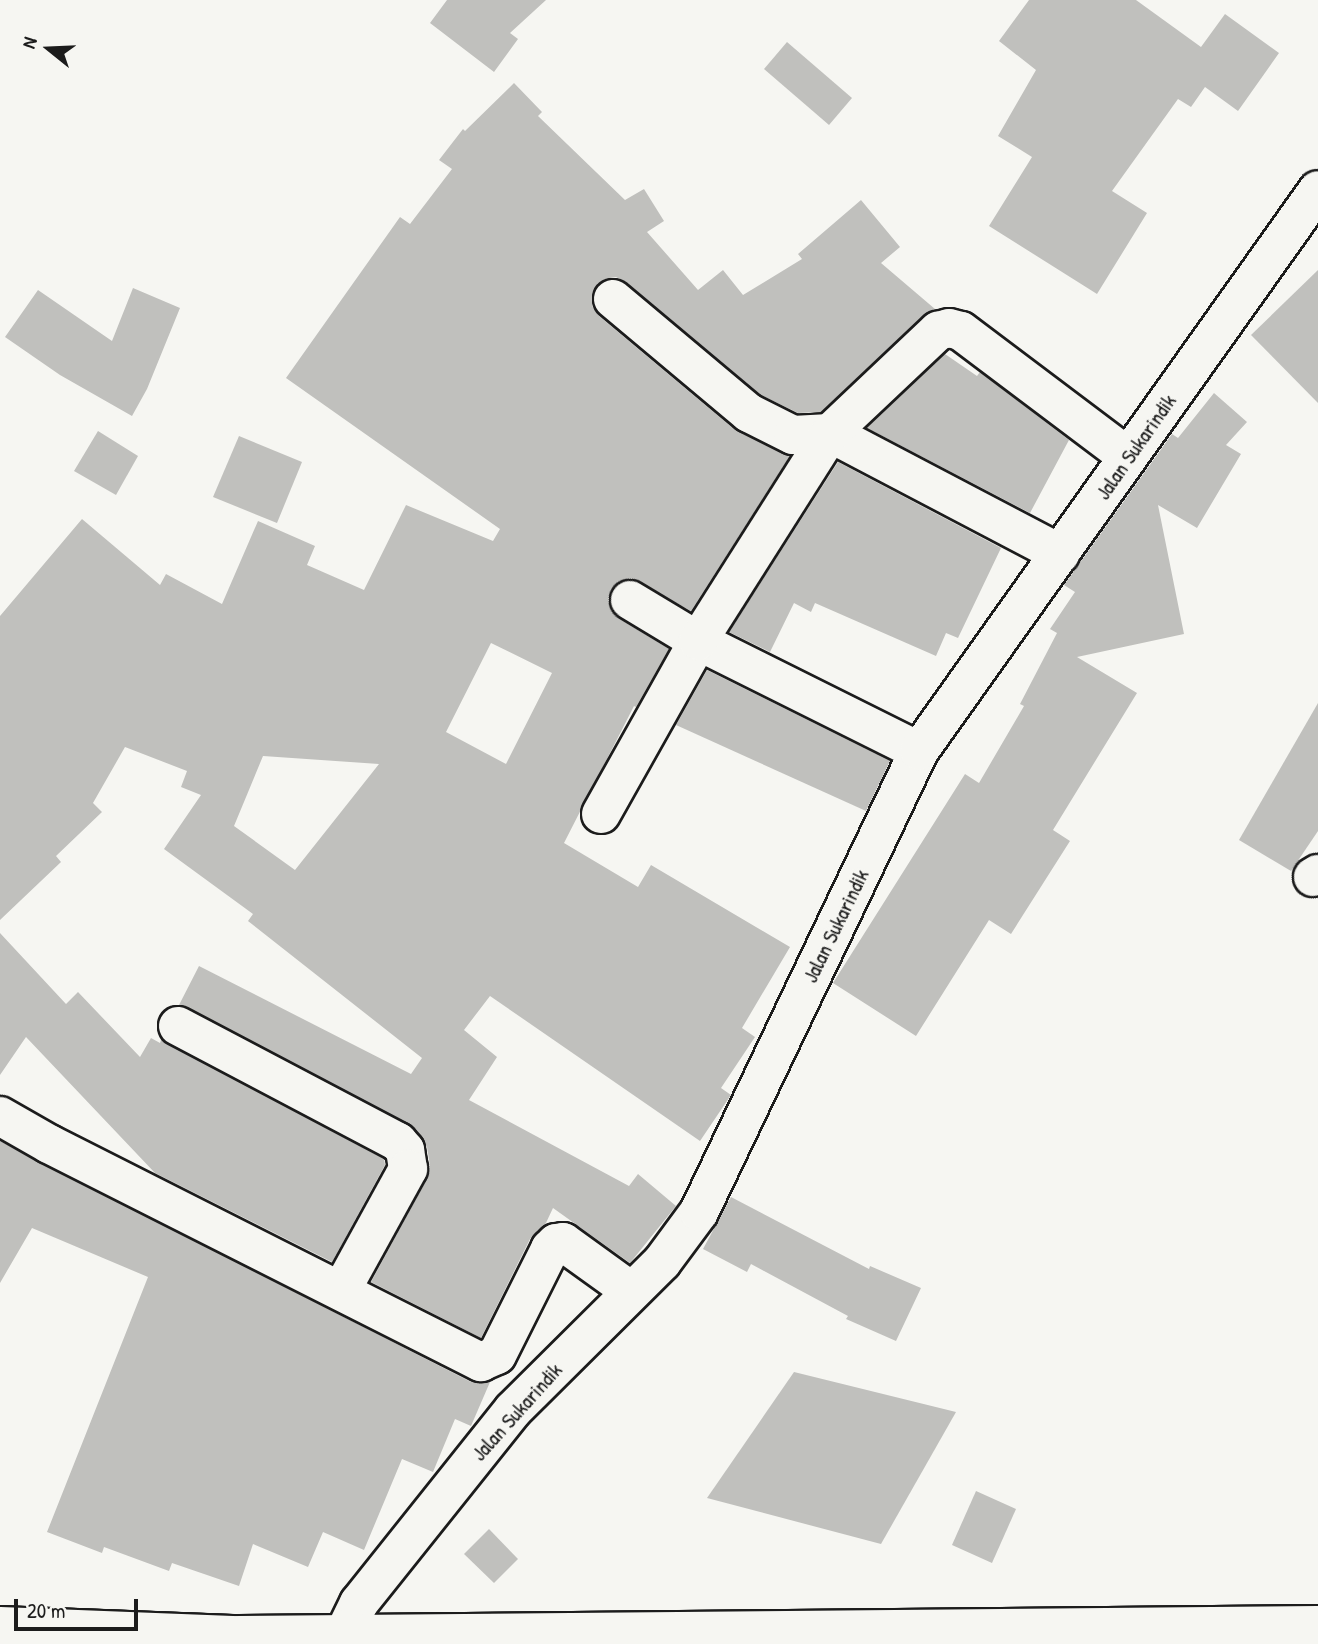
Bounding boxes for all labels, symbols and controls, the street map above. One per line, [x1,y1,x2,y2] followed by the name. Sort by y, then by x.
[14,14,84,84] north arrow
[15,34,43,51] text: N
[1090,389,1182,505] street label: Jalan Sukarindik
[798,865,874,987] street label: Jalan Sukarindik
[466,1358,568,1466] street label: Jalan Sukarindik
[18,1584,142,1628] scale bar
[27,1596,65,1625] text: 20 m

